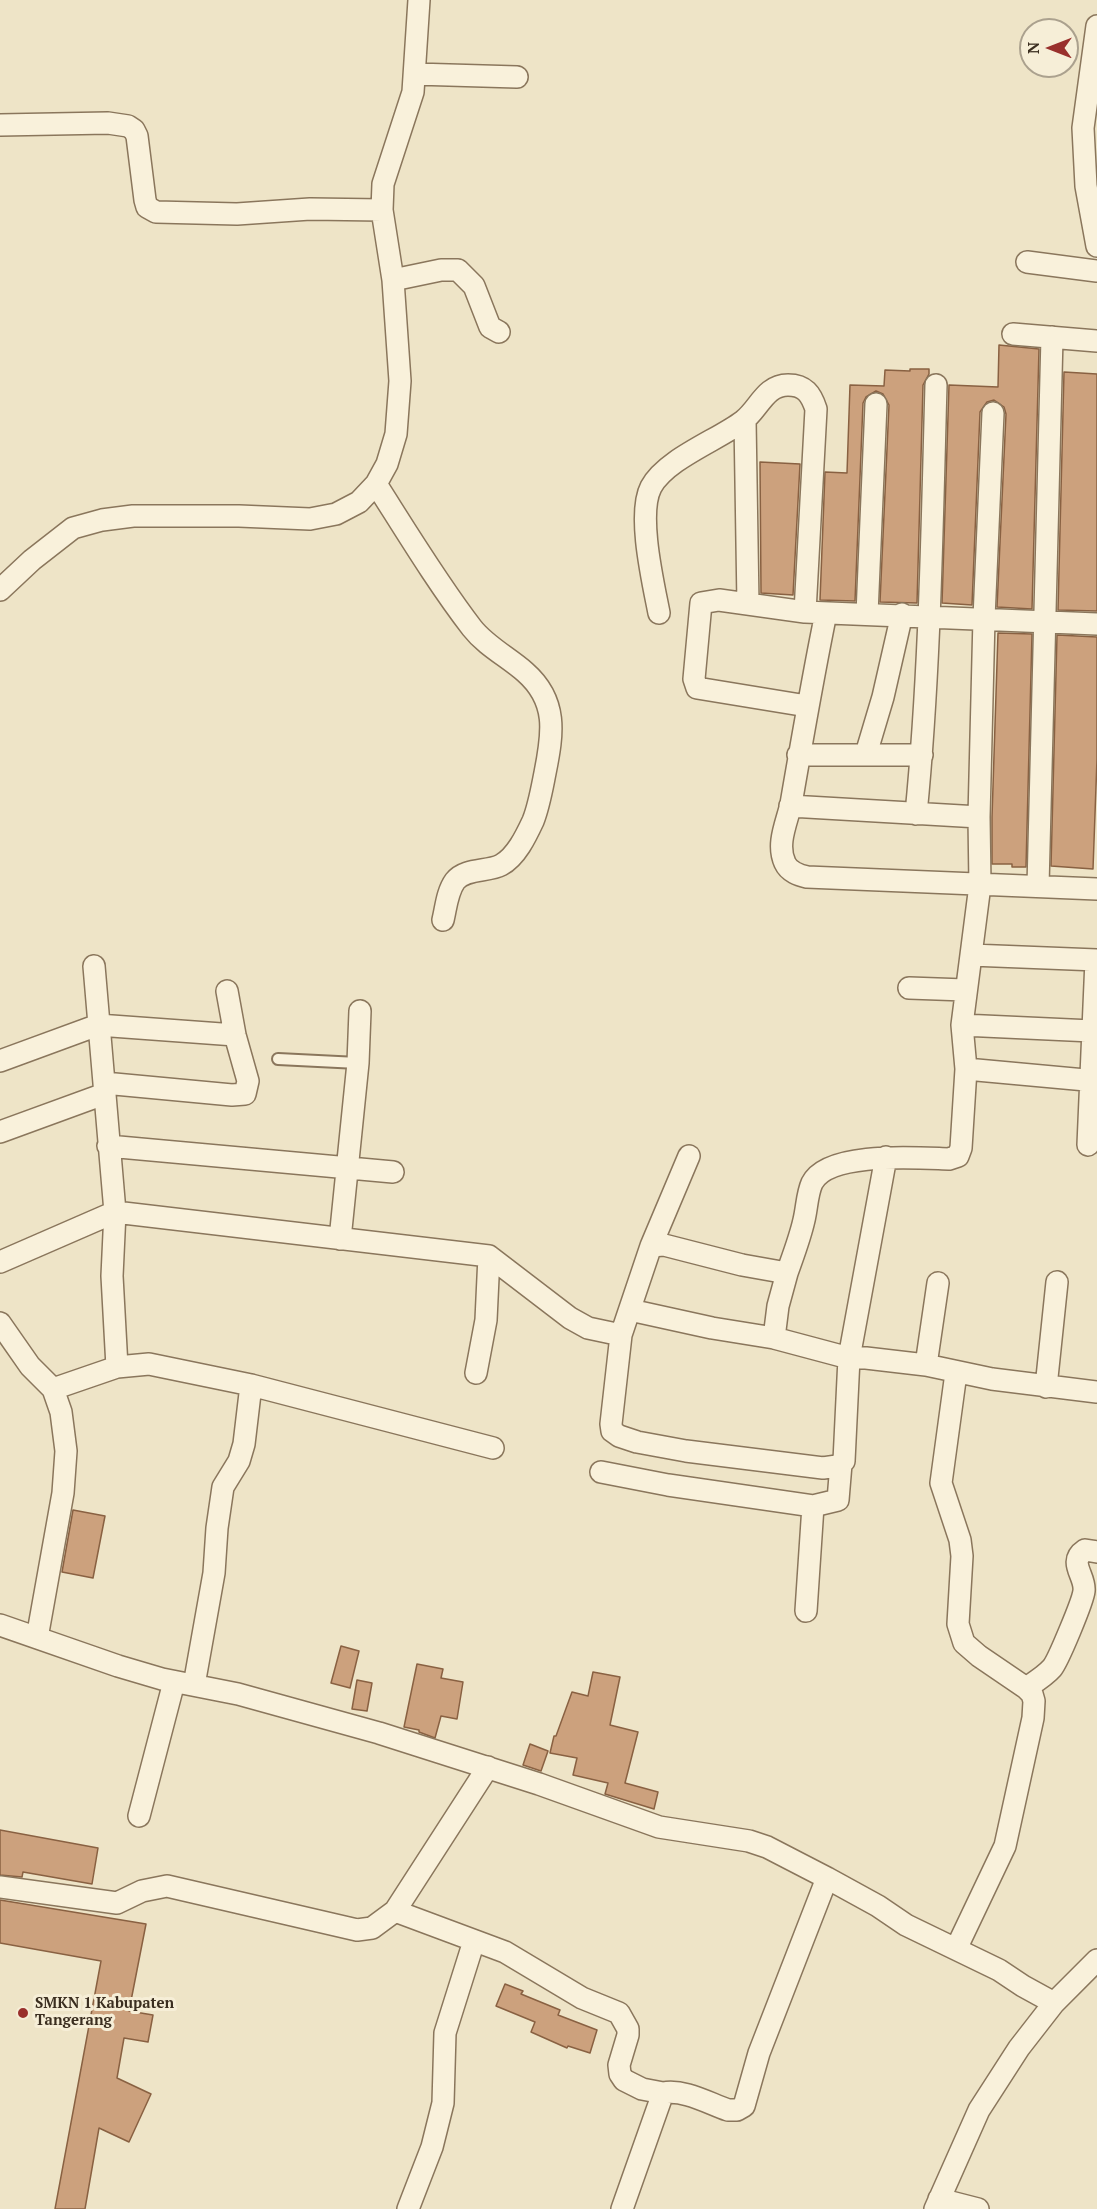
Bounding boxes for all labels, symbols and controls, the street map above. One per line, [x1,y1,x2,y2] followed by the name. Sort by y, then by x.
[1019,18,1079,78] north arrow
[1022,42,1044,54] text: N
[35,1995,174,2030] place label: SMKN 1 Kabupaten Tangerang
[16,2006,30,2020] marker: SMKN 1 Kabupaten Tangerang

